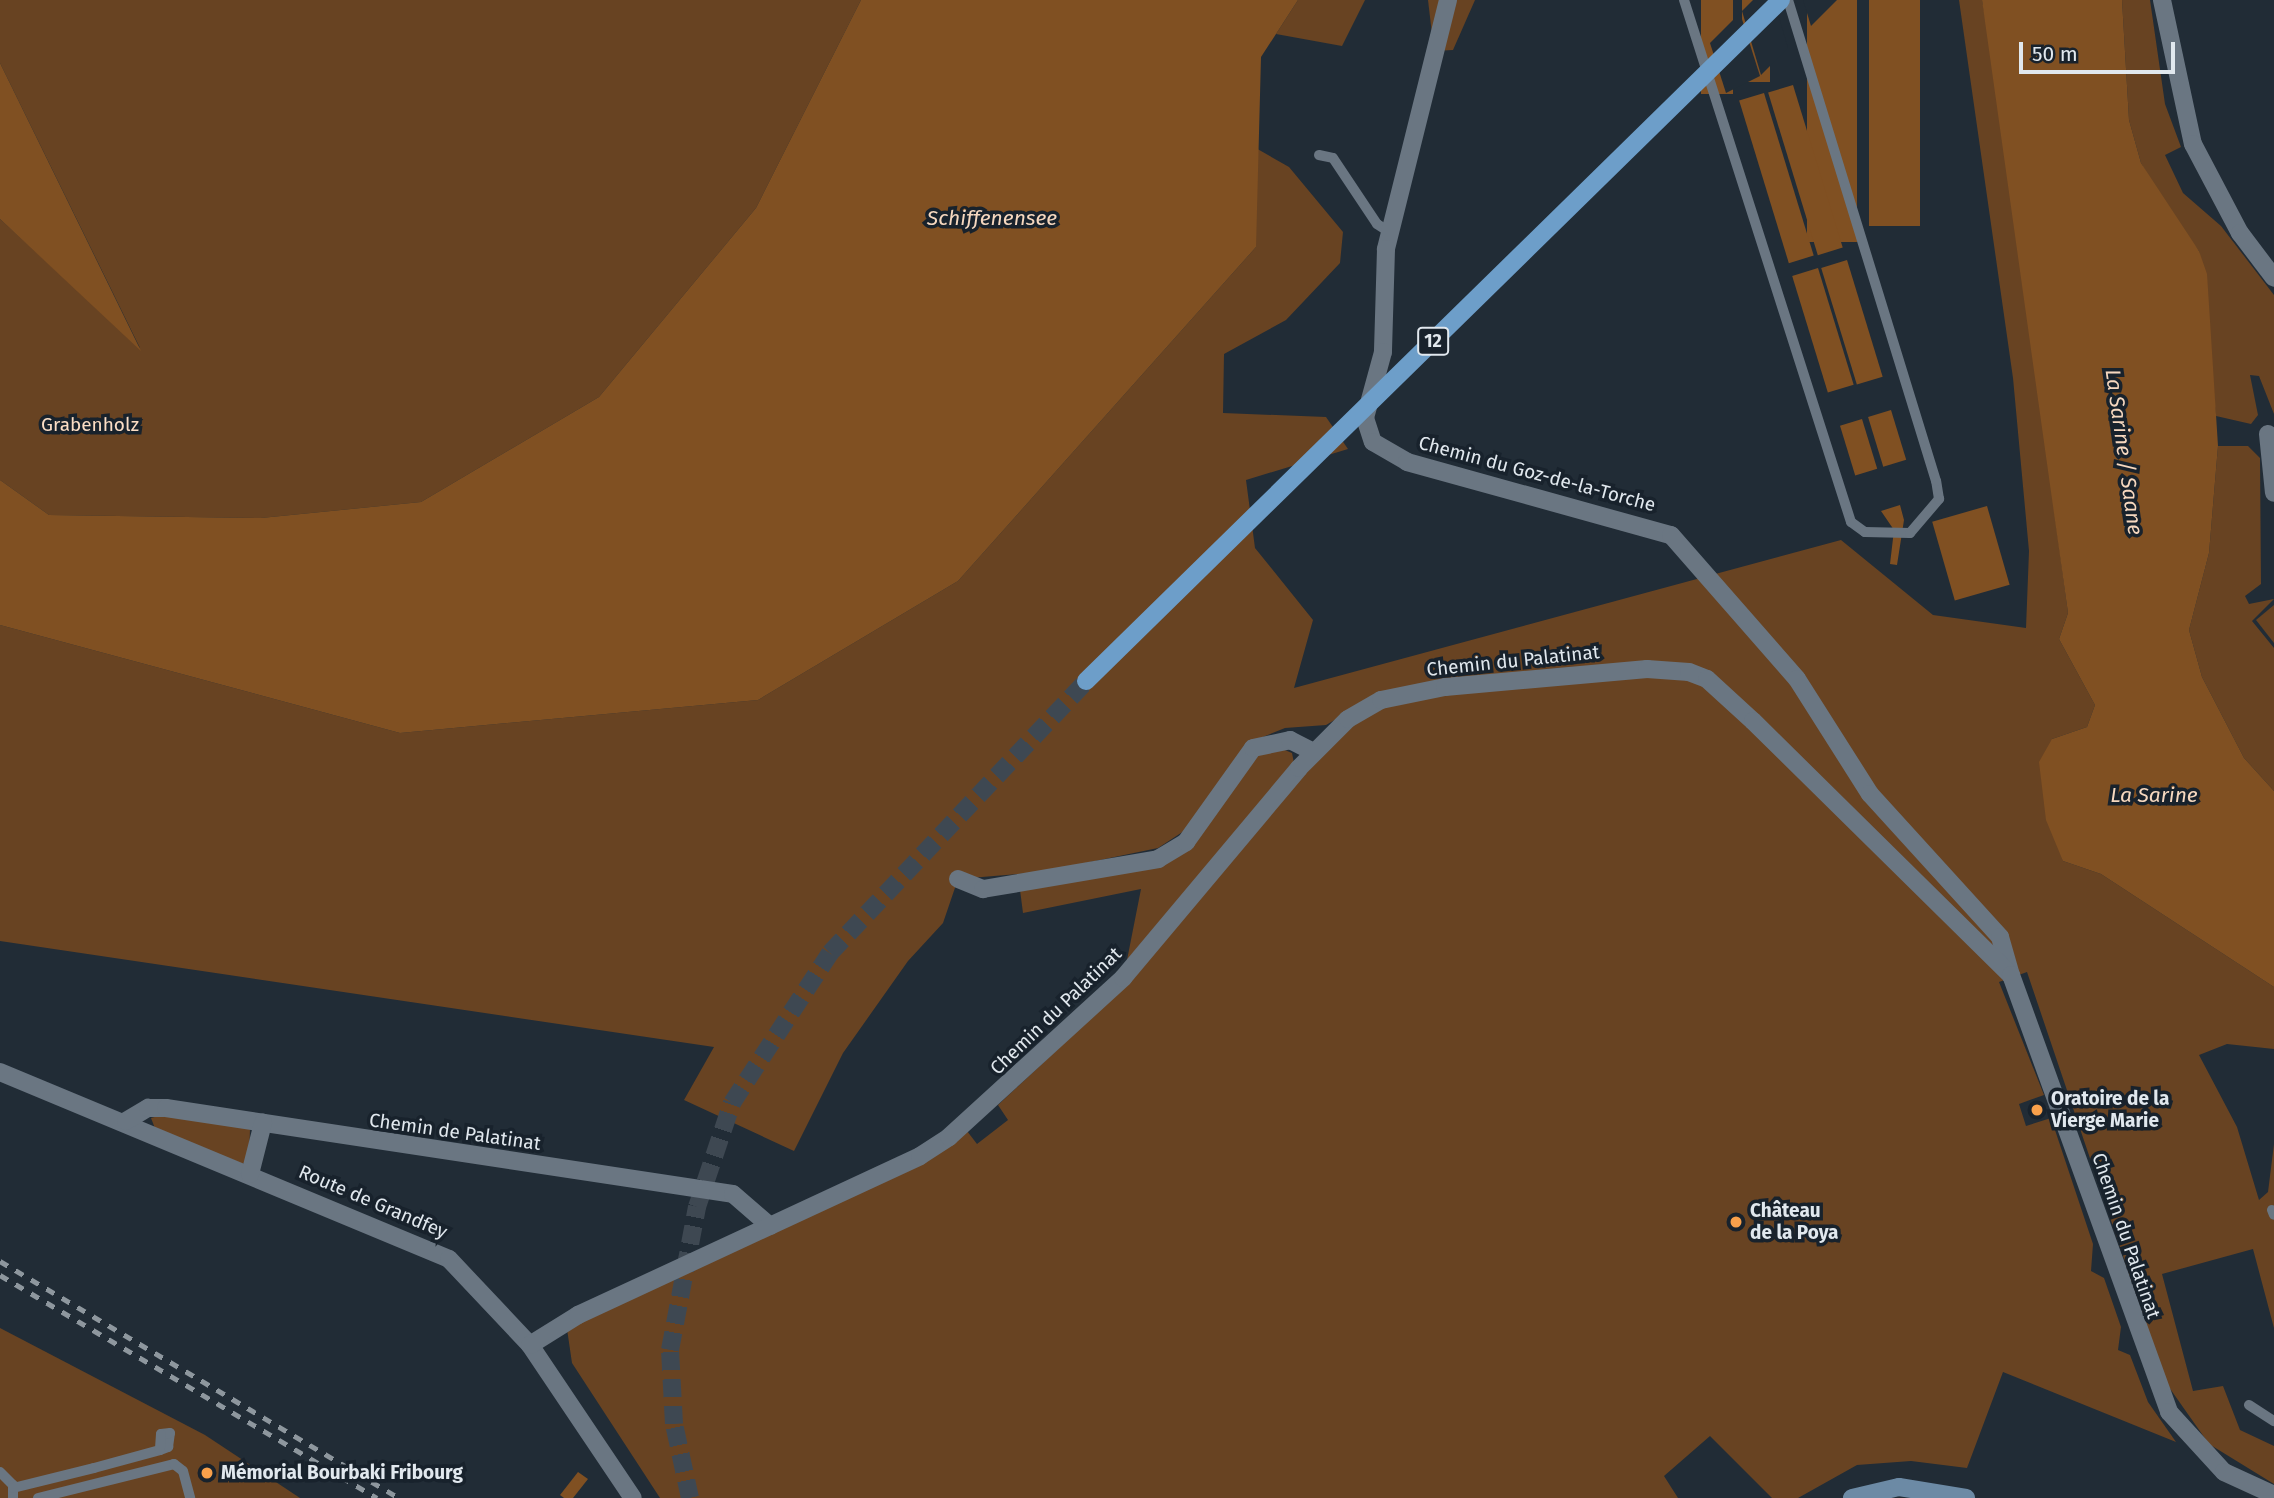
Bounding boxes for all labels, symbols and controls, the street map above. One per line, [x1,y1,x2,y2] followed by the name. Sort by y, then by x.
[2022,28,2178,72] scale bar
[2032,41,2078,67] text: 50 m
[927,205,1057,231] water label: Schiffenensee
[1416,326,1450,356] road number: 12
[2100,367,2148,537] water label: La Sarine / Saane
[41,414,139,436] park label: Grabenholz
[1416,431,1658,517] street label: Chemin du Goz-de-la-Torche
[1425,641,1601,681] street label: Chemin du Palatinat
[2110,782,2198,808] water label: La Sarine
[986,942,1126,1080] street label: Chemin du Palatinat
[2051,1088,2169,1132] place label: Oratoire de la Vierge Marie
[2029,1102,2045,1118] marker: Oratoire de la Vierge Marie
[368,1109,542,1155] street label: Chemin de Palatinat
[2087,1150,2165,1322] street label: Chemin du Palatinat
[295,1160,451,1244] street label: Route de Grandfey
[1750,1200,1838,1244] place label: Château de la Poya
[1728,1214,1744,1230] marker: Château de la Poya
[221,1462,463,1484] place label: Mémorial Bourbaki Fribourg
[199,1465,215,1481] marker: Mémorial Bourbaki Fribourg

